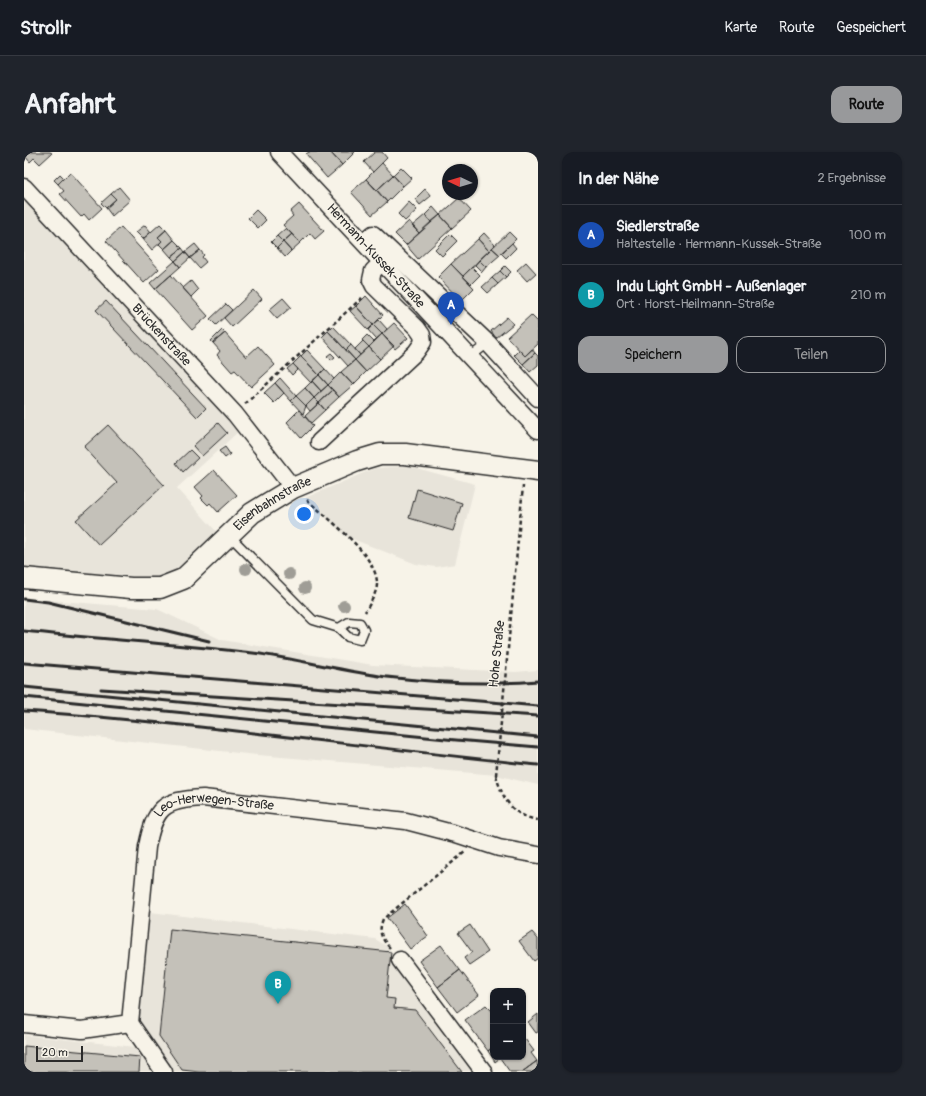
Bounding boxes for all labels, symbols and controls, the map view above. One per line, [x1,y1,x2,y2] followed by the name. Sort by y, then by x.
[20,16,71,40] text: Strollr
[725,19,757,36] text: Karte
[779,19,814,36] text: Route
[836,19,906,36] text: Gespeichert
[831,86,902,123] button: Route
[24,87,116,122] text: Anfahrt
[442,164,478,200] north arrow
[578,168,659,189] text: In der Nähe
[817,170,886,186] text: 2 Ergebnisse
[323,200,429,312] street label: Hermann-Kussek-Straße
[616,217,699,236] text: Siedlerstraße
[587,227,595,243] text: A
[849,227,886,243] text: 100 m
[616,236,822,252] text: Haltestelle · Hermann-Kussek-Straße
[616,277,806,296] text: Indu Light GmbH - Außenlager
[587,287,595,303] text: B
[850,287,886,303] text: 210 m
[438,292,464,325] pin: A
[616,296,774,312] text: Ort · Horst-Heilmann-Straße
[129,300,195,370] street label: Brückenstraße
[578,336,728,373] button: Speichern
[736,336,886,373] button: Teilen
[230,473,314,534] street label: Eisenbahnstraße
[294,504,314,524] your location
[486,619,509,688] street label: Hohe Straße
[150,790,275,820] street label: Leo-Herwegen-Straße
[265,971,291,1004] pin: B
[490,988,526,1060] map controls
[490,988,526,1024] button: +
[490,1024,526,1060] button: −
[36,1044,83,1063] scale bar
[42,1046,68,1059] text: 20 m

